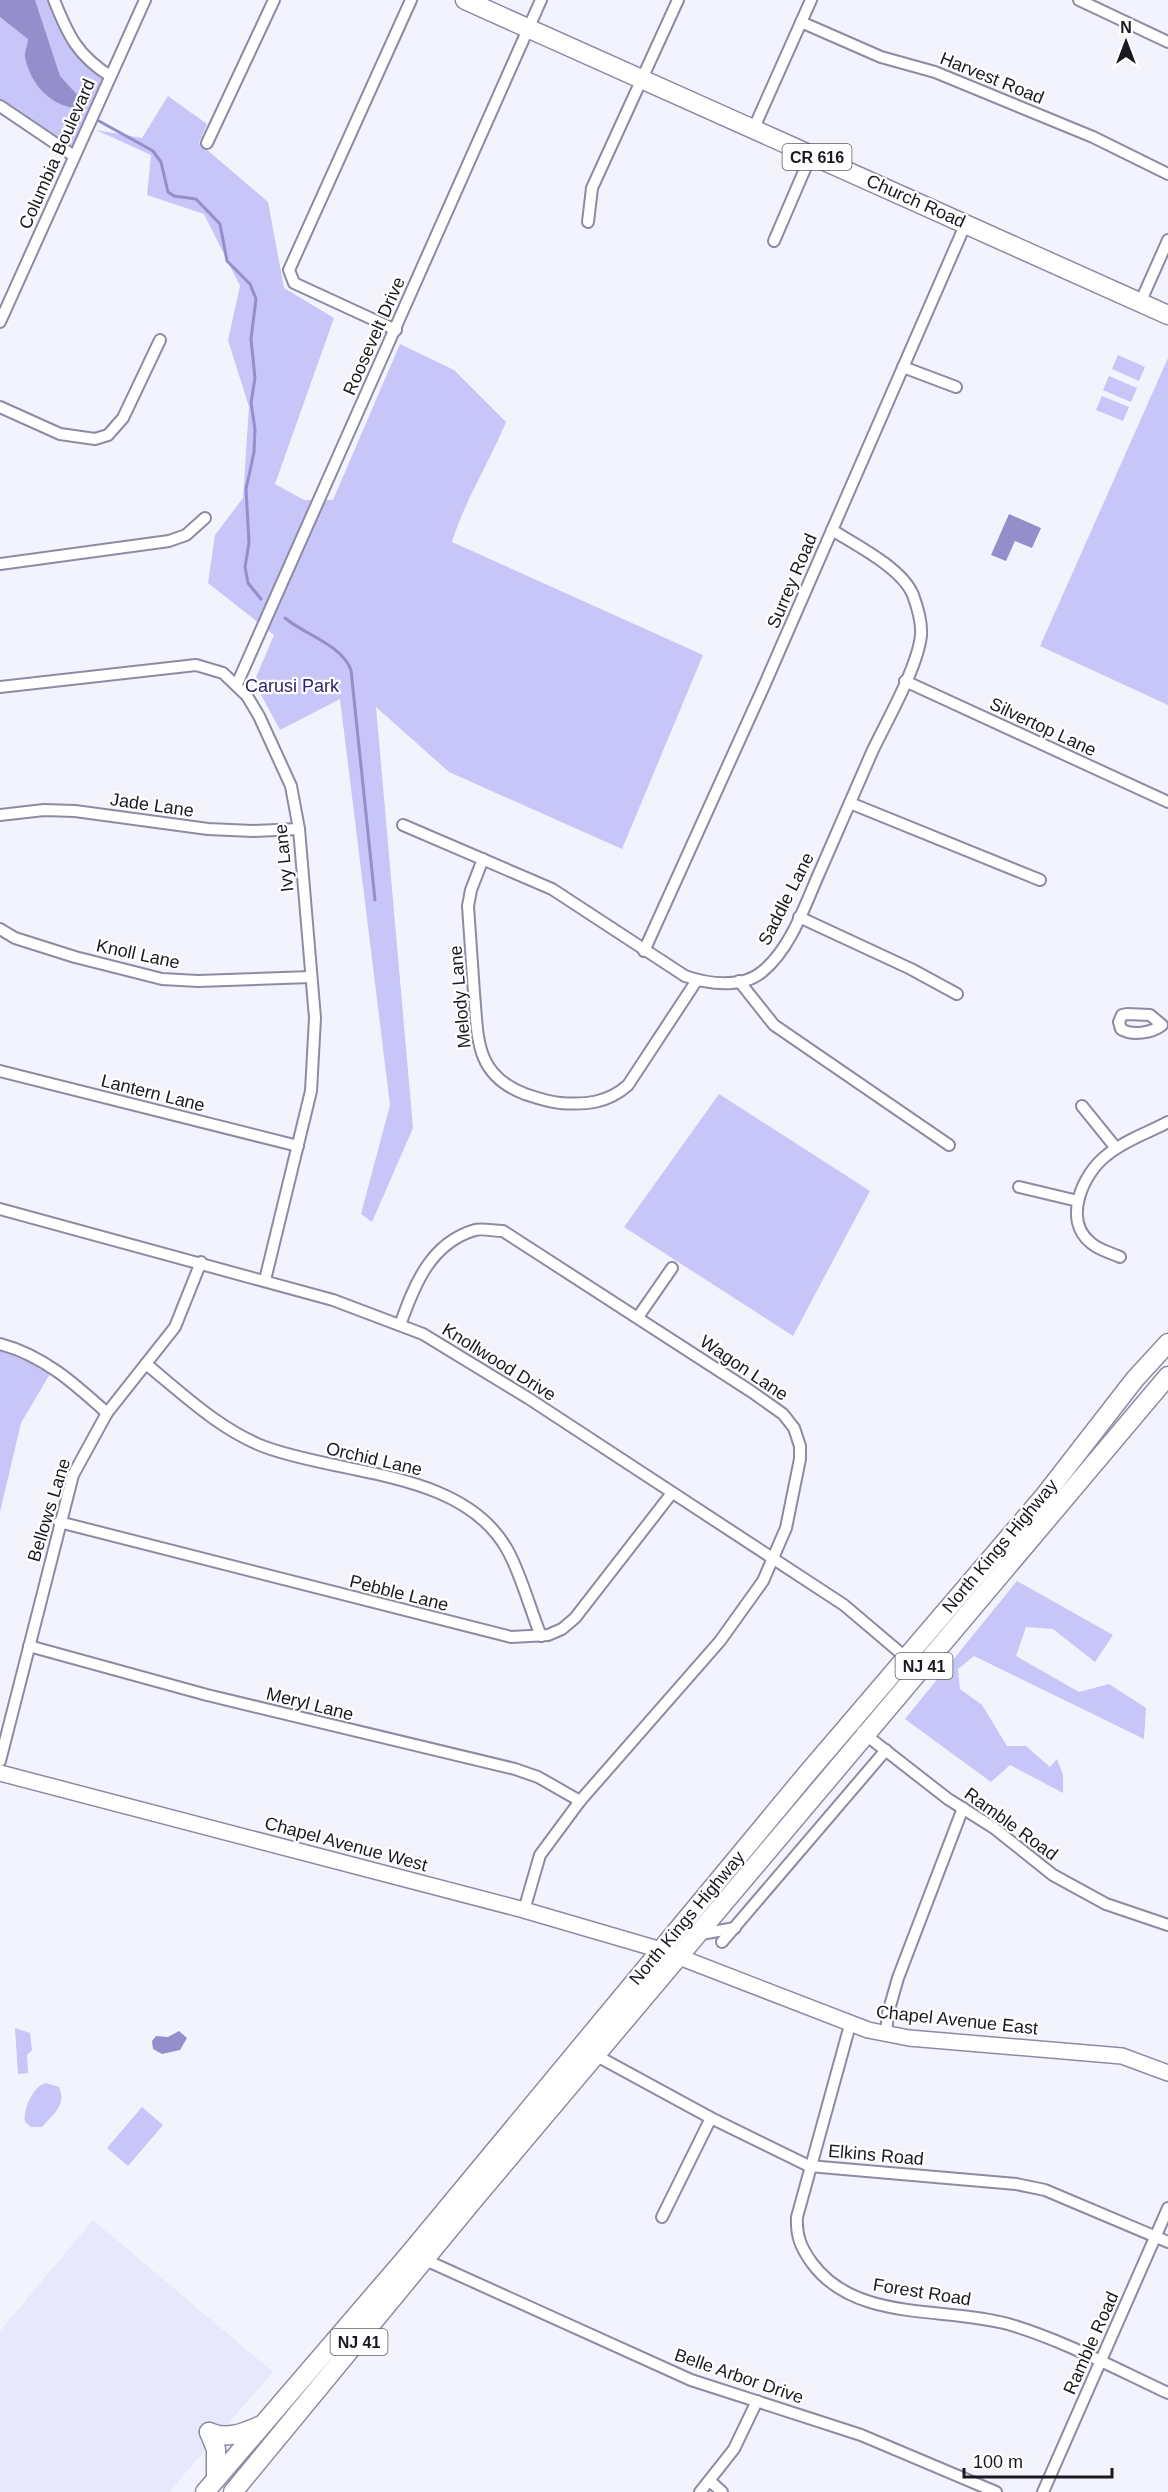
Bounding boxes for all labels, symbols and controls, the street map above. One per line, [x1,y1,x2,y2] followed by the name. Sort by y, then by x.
[1096,12,1156,72] north arrow
[1120,19,1132,36] text: N
[937,48,1047,108] street label: Harvest Road
[15,76,99,232] street label: Columbia Boulevard
[782,144,852,170] road number: CR 616
[863,170,969,232] street label: Church Road
[339,274,409,398] street label: Roosevelt Drive
[763,531,821,631] street label: Surrey Road
[245,676,340,696] park label: Carusi Park
[987,694,1099,760] street label: Silvertop Lane
[109,789,195,821] street label: Jade Lane
[270,823,298,893] street label: Ivy Lane
[754,849,818,949] street label: Saddle Lane
[94,935,182,973] street label: Knoll Lane
[446,945,474,1049] street label: Melody Lane
[99,1070,207,1116] street label: Lantern Lane
[439,1319,559,1405] street label: Knollwood Drive
[696,1331,792,1405] street label: Wagon Lane
[324,1438,424,1480] street label: Orchid Lane
[24,1456,74,1564] street label: Bellows Lane
[938,1475,1062,1617] street label: North Kings Highway
[348,1571,450,1615] street label: Pebble Lane
[896,1653,952,1679] road number: NJ 41
[264,1684,356,1724] street label: Meryl Lane
[961,1784,1061,1864] street label: Ramble Road
[263,1813,429,1875] street label: Chapel Avenue West
[625,1847,749,1989] street label: North Kings Highway
[875,2002,1039,2038] street label: Chapel Avenue East
[827,2141,925,2169] street label: Elkins Road
[872,2274,972,2310] street label: Forest Road
[1059,2289,1123,2397] street label: Ramble Road
[330,2329,388,2355] road number: NJ 41
[672,2345,806,2407] street label: Belle Arbor Drive
[964,2441,1112,2479] scale bar
[973,2452,1023,2472] text: 100 m

